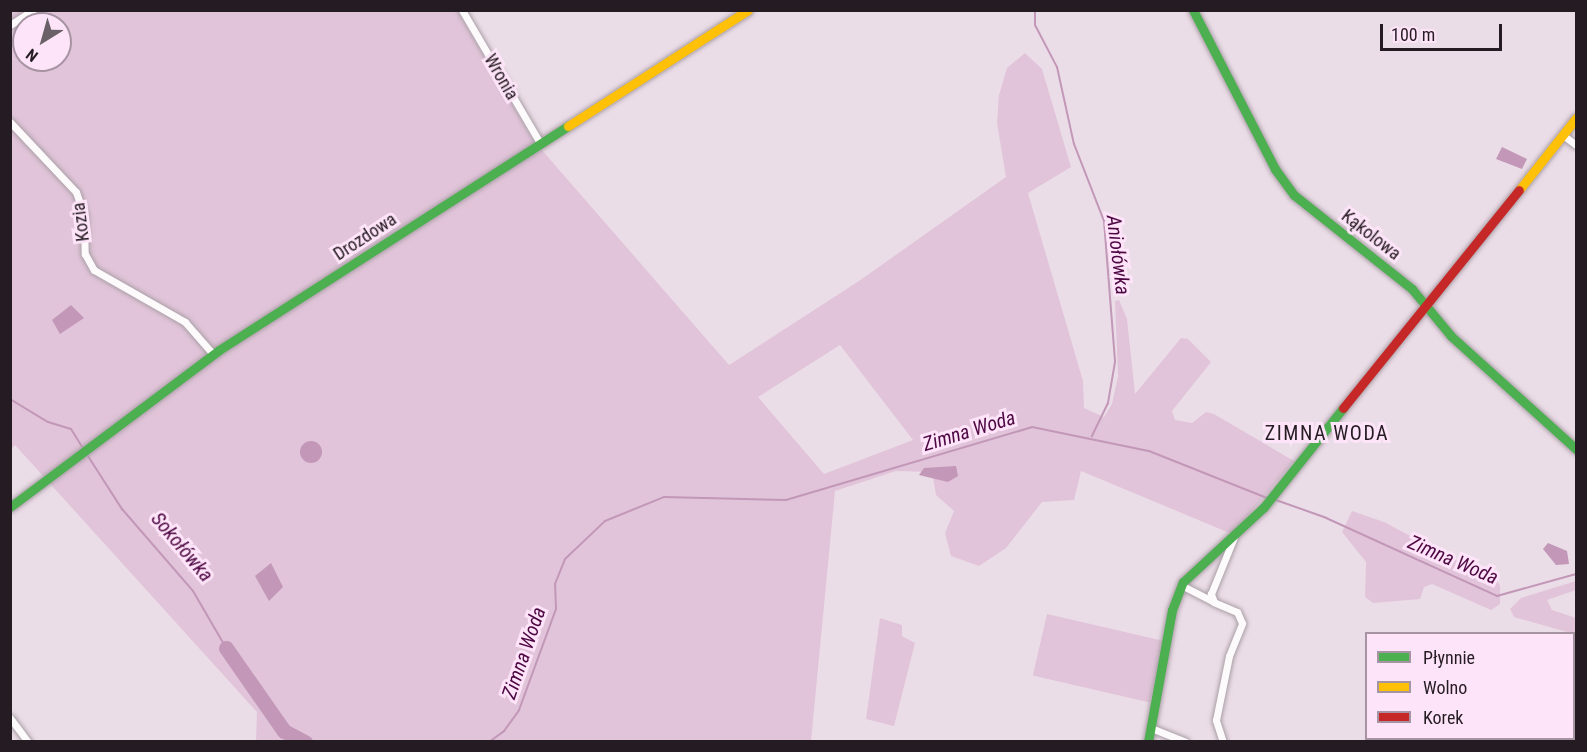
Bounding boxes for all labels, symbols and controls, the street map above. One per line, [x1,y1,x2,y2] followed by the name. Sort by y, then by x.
[12,12,72,72] north arrow
[1383,12,1504,50] scale bar
[1391,24,1435,45] text: 100 m
[22,45,42,66] text: N
[479,50,523,104] street label: Wronia
[68,201,94,243] street label: Kozia
[1337,205,1405,265] street label: Kąkolowa
[330,209,400,265] street label: Drozdowa
[1101,214,1135,296] water label: Aniołówka
[920,406,1018,456] water label: Zimna Woda
[1265,421,1389,445] district label: ZIMNA WODA
[146,507,218,587] water label: Sokołówka
[1404,530,1502,590] water label: Zimna Woda
[497,604,551,702] water label: Zimna Woda
[1365,632,1575,740] legend
[1423,647,1475,668] text: Płynnie
[1423,677,1467,698] text: Wolno
[1423,707,1463,728] text: Korek

